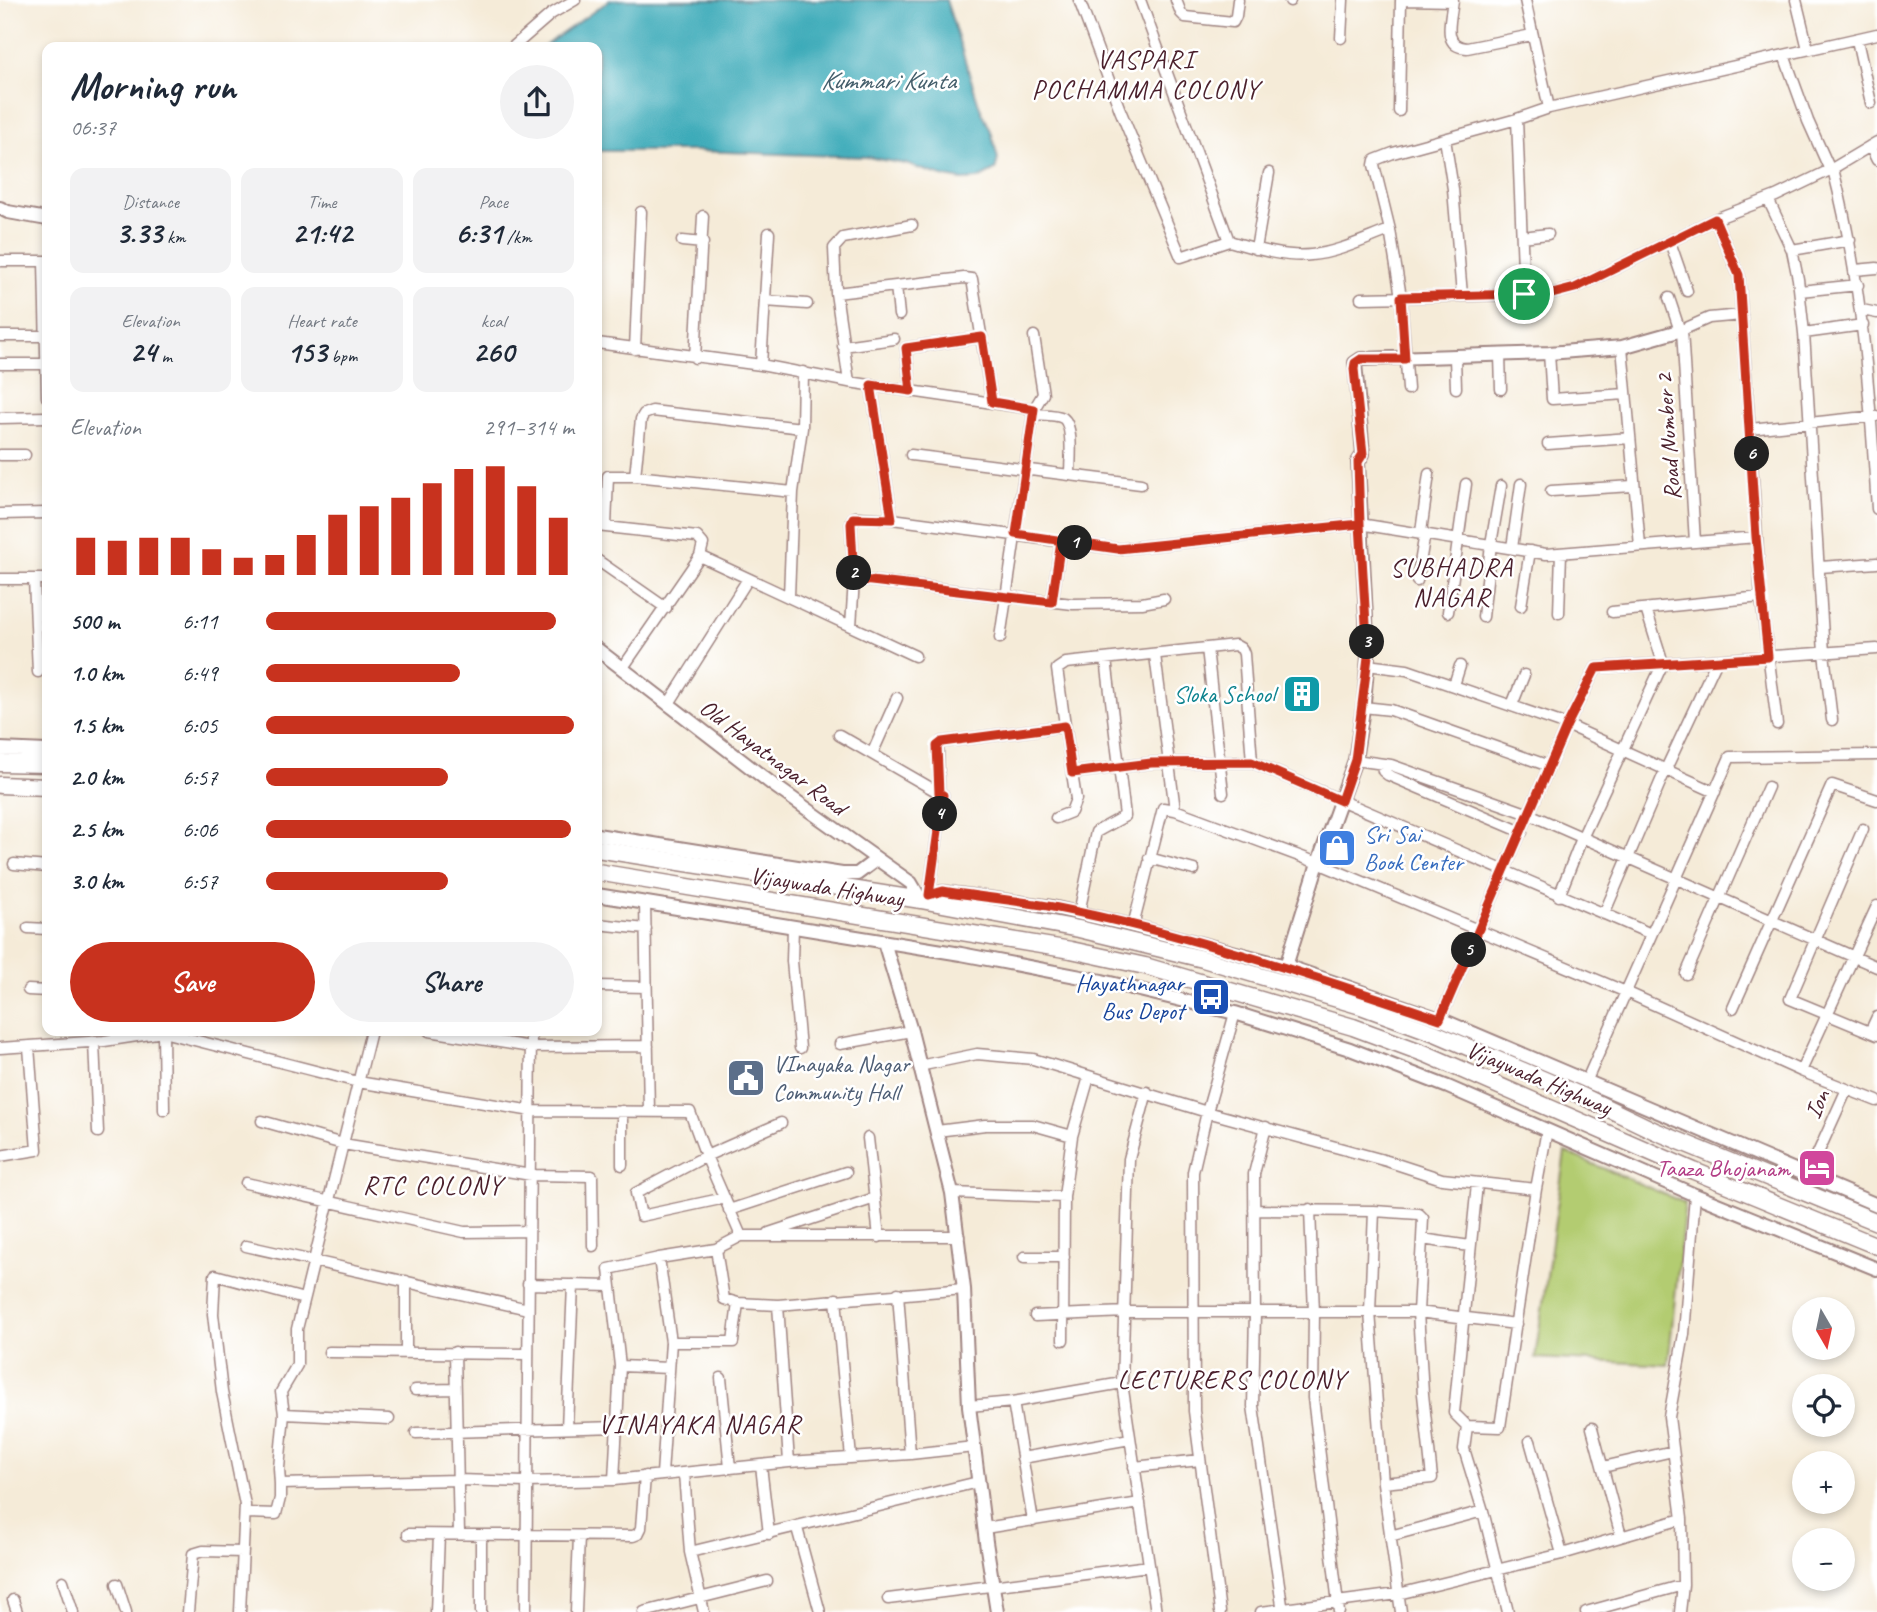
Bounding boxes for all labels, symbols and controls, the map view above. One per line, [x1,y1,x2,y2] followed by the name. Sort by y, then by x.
[1032,43,1263,106] district label: VASPARI POCHAMMA COLONY
[70,63,236,110] text: Morning run
[821,64,958,97] water label: Kummari Kunta
[500,65,574,139] button: share
[70,113,116,142] text: 06:37
[122,190,179,214] text: Distance
[307,190,337,214] text: Time
[479,190,508,214] text: Pace
[116,214,162,252] text: 3.33
[292,214,352,252] text: 21:42
[455,214,502,252] text: 6:31
[162,225,185,249] text: km
[502,225,532,249] text: /km
[1494,264,1554,324] pin
[1505,275,1543,313] icon: arrive
[121,309,180,333] text: Elevation
[287,309,357,333] text: Heart rate
[481,309,506,333] text: kcal
[130,333,157,371] text: 24
[287,333,327,371] text: 153
[473,333,514,371] text: 260
[157,344,172,368] text: m
[327,344,357,368] text: bpm
[1648,371,1687,501] street label: Road Number 2
[70,413,141,442] text: Elevation
[483,413,574,442] text: 291–314 m
[1734,436,1770,472] pin: 6
[1747,441,1756,465] text: 6
[1058,526,1092,560] pin: 1
[1070,530,1079,554] text: 1
[1390,551,1514,614] district label: SUBHADRA NAGAR
[836,556,872,590] pin: 2
[849,560,858,584] text: 2
[70,607,119,636] text: 500 m
[182,607,218,636] text: 6:11
[1350,624,1384,660] pin: 3
[1362,629,1371,653] text: 3
[70,659,124,688] text: 1.0 km
[182,659,218,688] text: 6:49
[1281,673,1323,715] building icon: Sloka School
[1173,679,1279,709] place label: Sloka School
[694,692,855,824] street label: Old Hayatnagar Road
[70,711,123,740] text: 1.5 km
[182,711,218,740] text: 6:05
[70,763,124,792] text: 2.0 km
[182,763,218,792] text: 6:57
[922,796,958,832] pin: 4
[935,801,944,825] text: 4
[70,815,123,844] text: 2.5 km
[182,815,218,844] text: 6:06
[1364,819,1465,877] place label: Sri Sai Book Center
[1316,827,1358,869] shop icon: Sri Sai Book Center
[748,860,908,914] street label: Vijaywada Highway
[70,867,124,896] text: 3.0 km
[182,867,218,896] text: 6:57
[1452,932,1486,968] pin: 5
[1464,937,1473,961] text: 5
[70,942,315,1022] button: Save
[329,942,574,1022] button: Share
[1076,968,1187,1026] place label: Hayathnagar Bus Depot
[1190,976,1232,1018] bus stop icon: Hayathnagar Bus Depot
[1462,1034,1618,1123] street label: Vijaywada Highway
[773,1049,912,1107] place label: VInayaka Nagar Community Hall
[725,1057,767,1099] public building icon: VInayaka Nagar Community Hall
[1797,1084,1837,1123] street label: Ion
[1796,1147,1838,1189] hotel icon: Taaza Bhojanam
[1656,1153,1791,1183] place label: Taaza Bhojanam
[363,1169,506,1202] district label: RTC COLONY
[1792,1297,1855,1360] north arrow
[1792,1297,1855,1591] map controls
[1117,1363,1350,1396] district label: LECTURERS COLONY
[1792,1374,1855,1437] button: locate
[598,1408,803,1441] district label: VINAYAKA NAGAR
[1792,1451,1855,1514] button: +
[1792,1528,1855,1591] button: −

